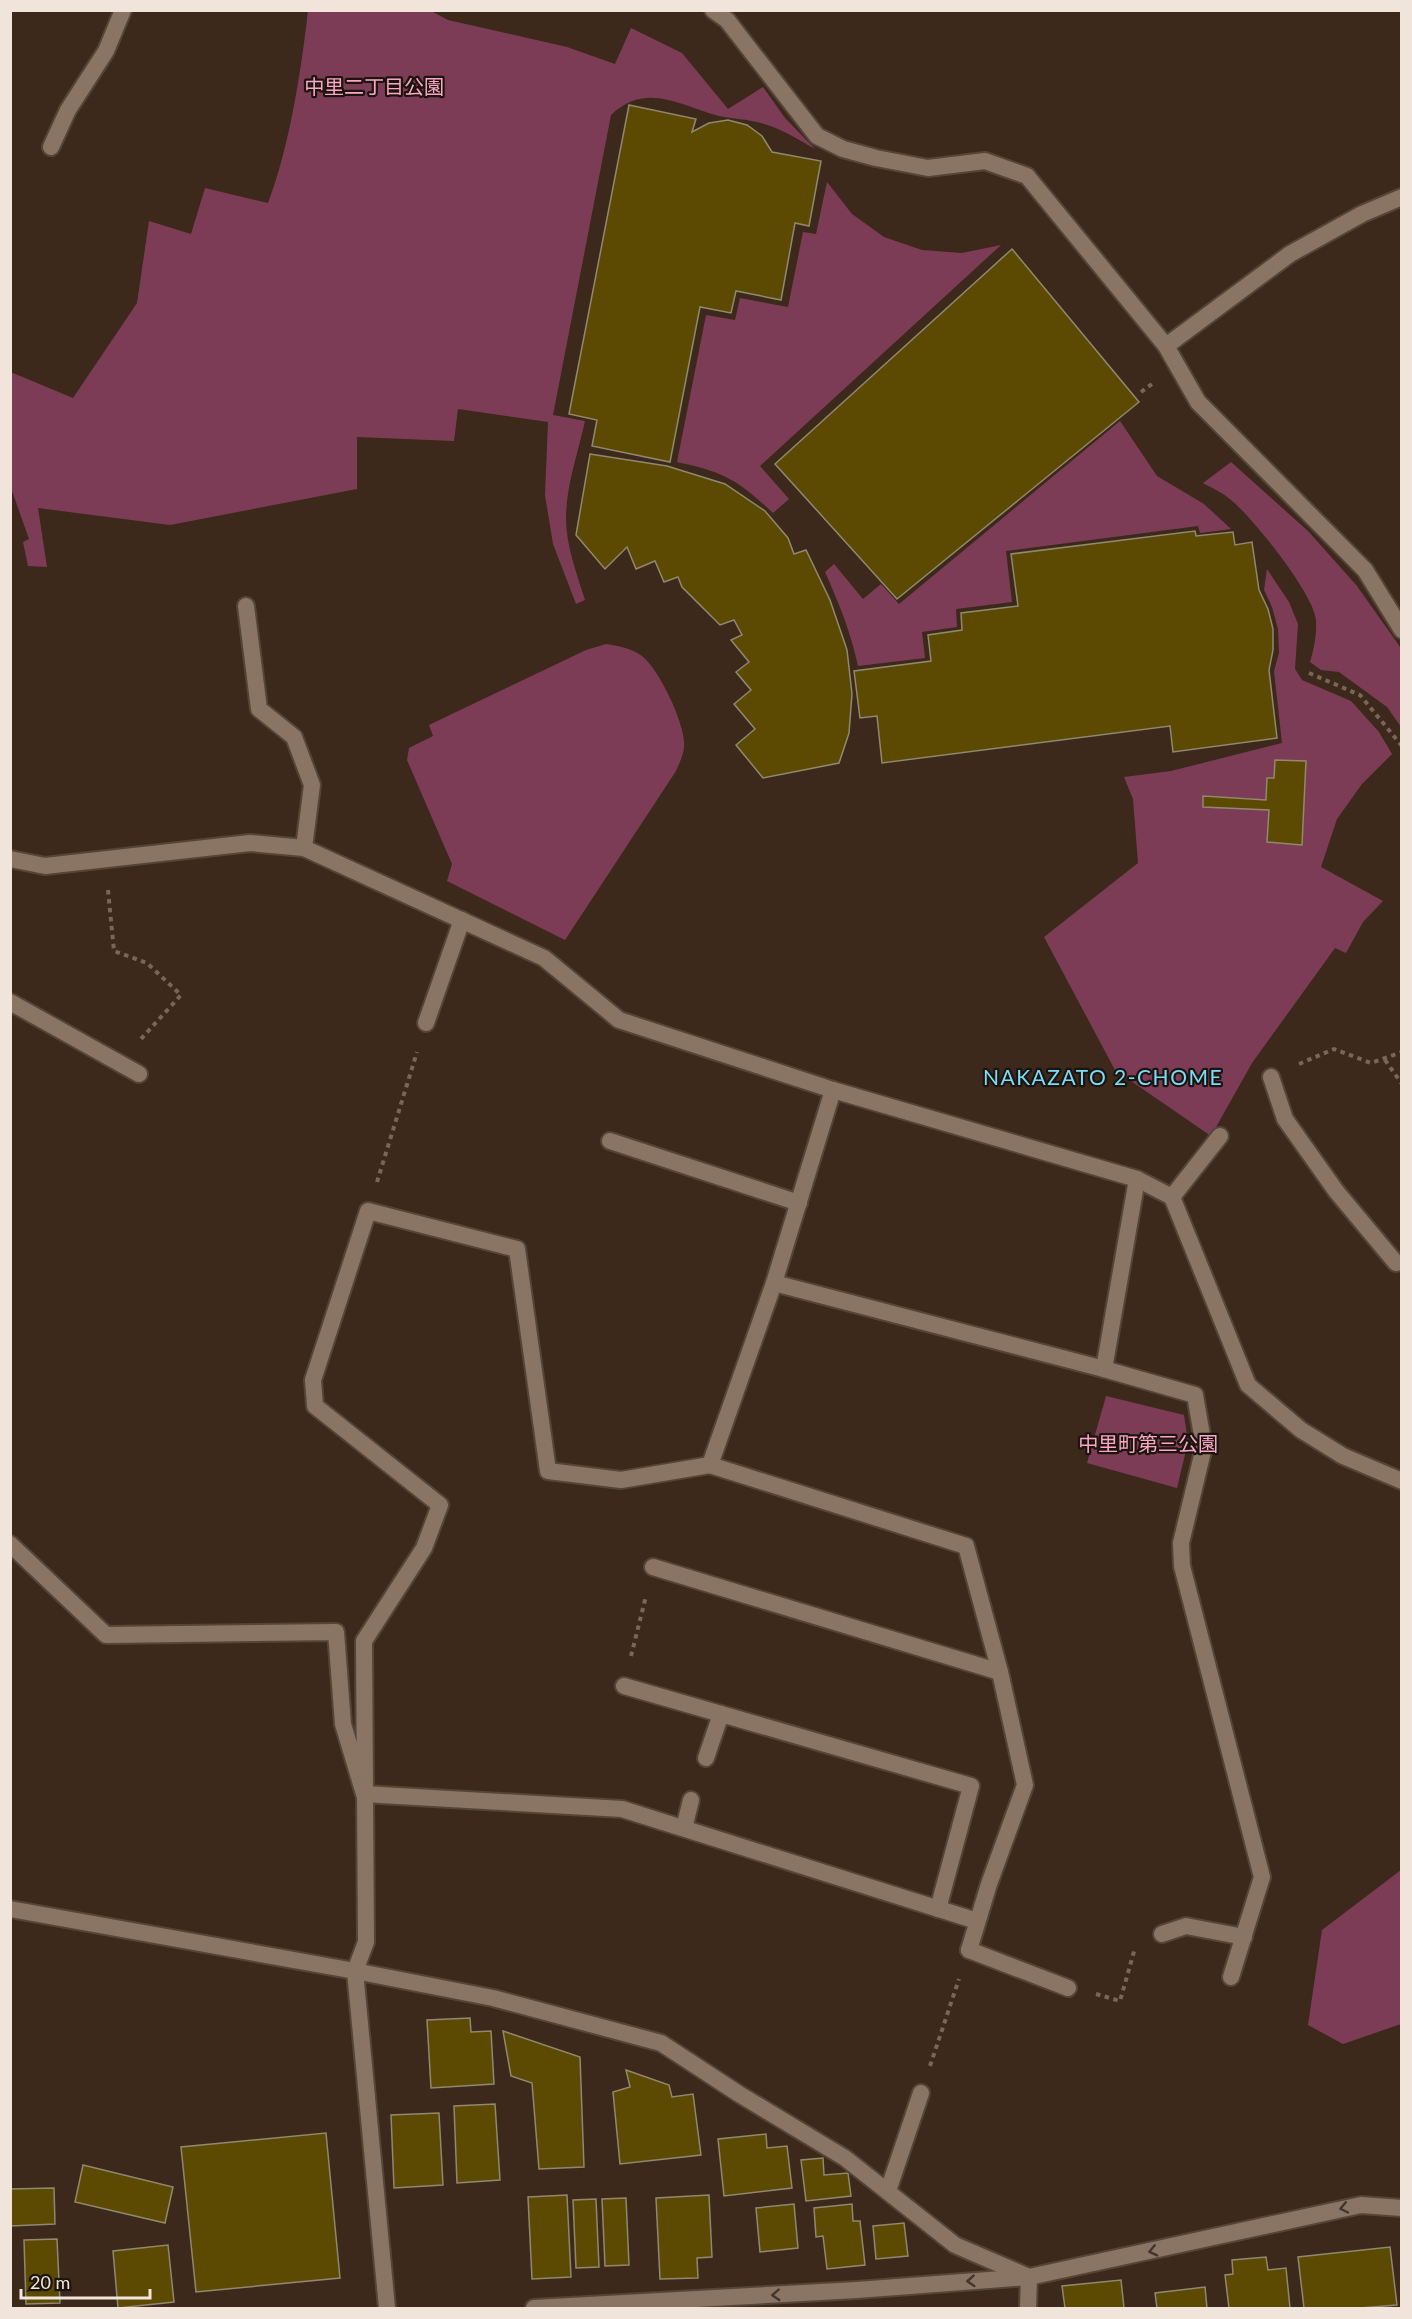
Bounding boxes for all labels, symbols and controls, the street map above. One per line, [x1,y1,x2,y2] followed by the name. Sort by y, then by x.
[304,74,444,98] park label: 中里二丁目公園
[983,1064,1223,1089] district label: NAKAZATO 2-CHOME
[1078,1431,1218,1455] park label: 中里町第三公園
[1339,2201,1349,2214] one-way arrow
[1148,2243,1158,2256] one-way arrow
[21,2262,150,2300] scale bar
[30,2271,70,2293] text: 20 m
[966,2275,975,2288] one-way arrow
[772,2288,781,2301] one-way arrow

